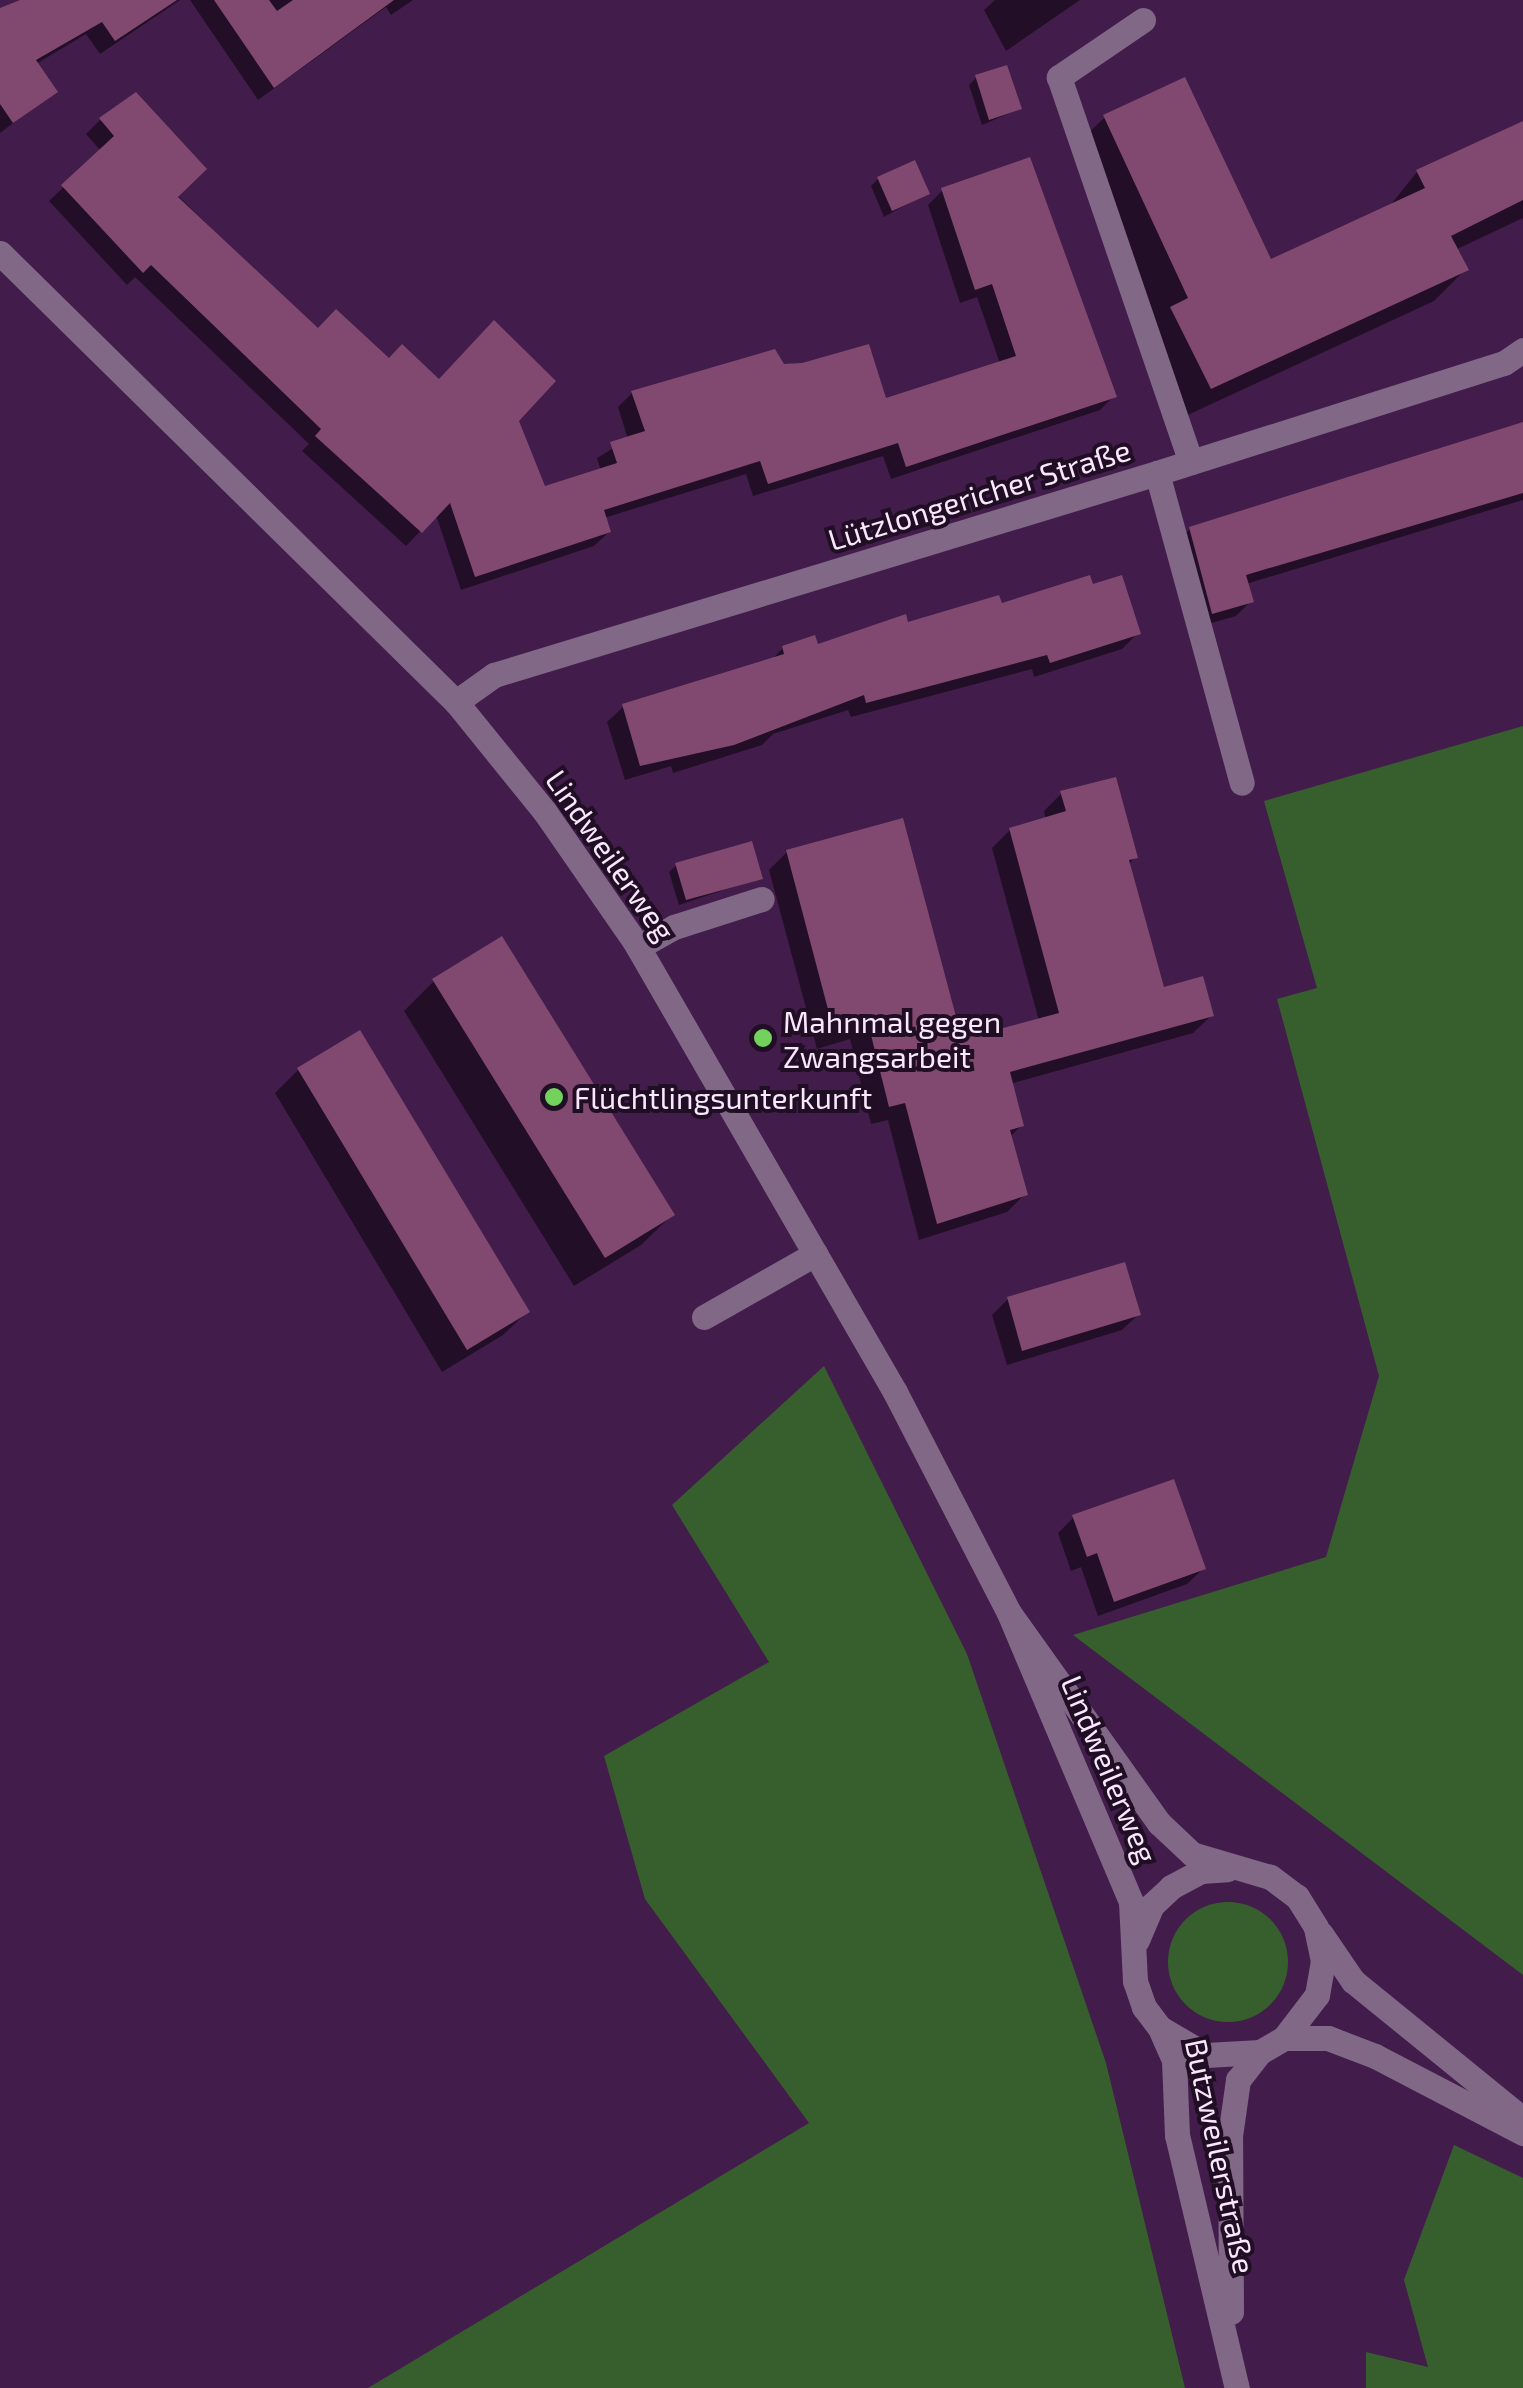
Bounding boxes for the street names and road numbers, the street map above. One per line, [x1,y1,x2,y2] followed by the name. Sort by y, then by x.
[823,431,1135,557] street label: Lützlongericher Straße
[539,763,683,947] street label: Lindweilerweg
[1054,1670,1166,1868] street label: Lindweilerweg
[1179,2035,1263,2277] street label: Butzweilerstraße

